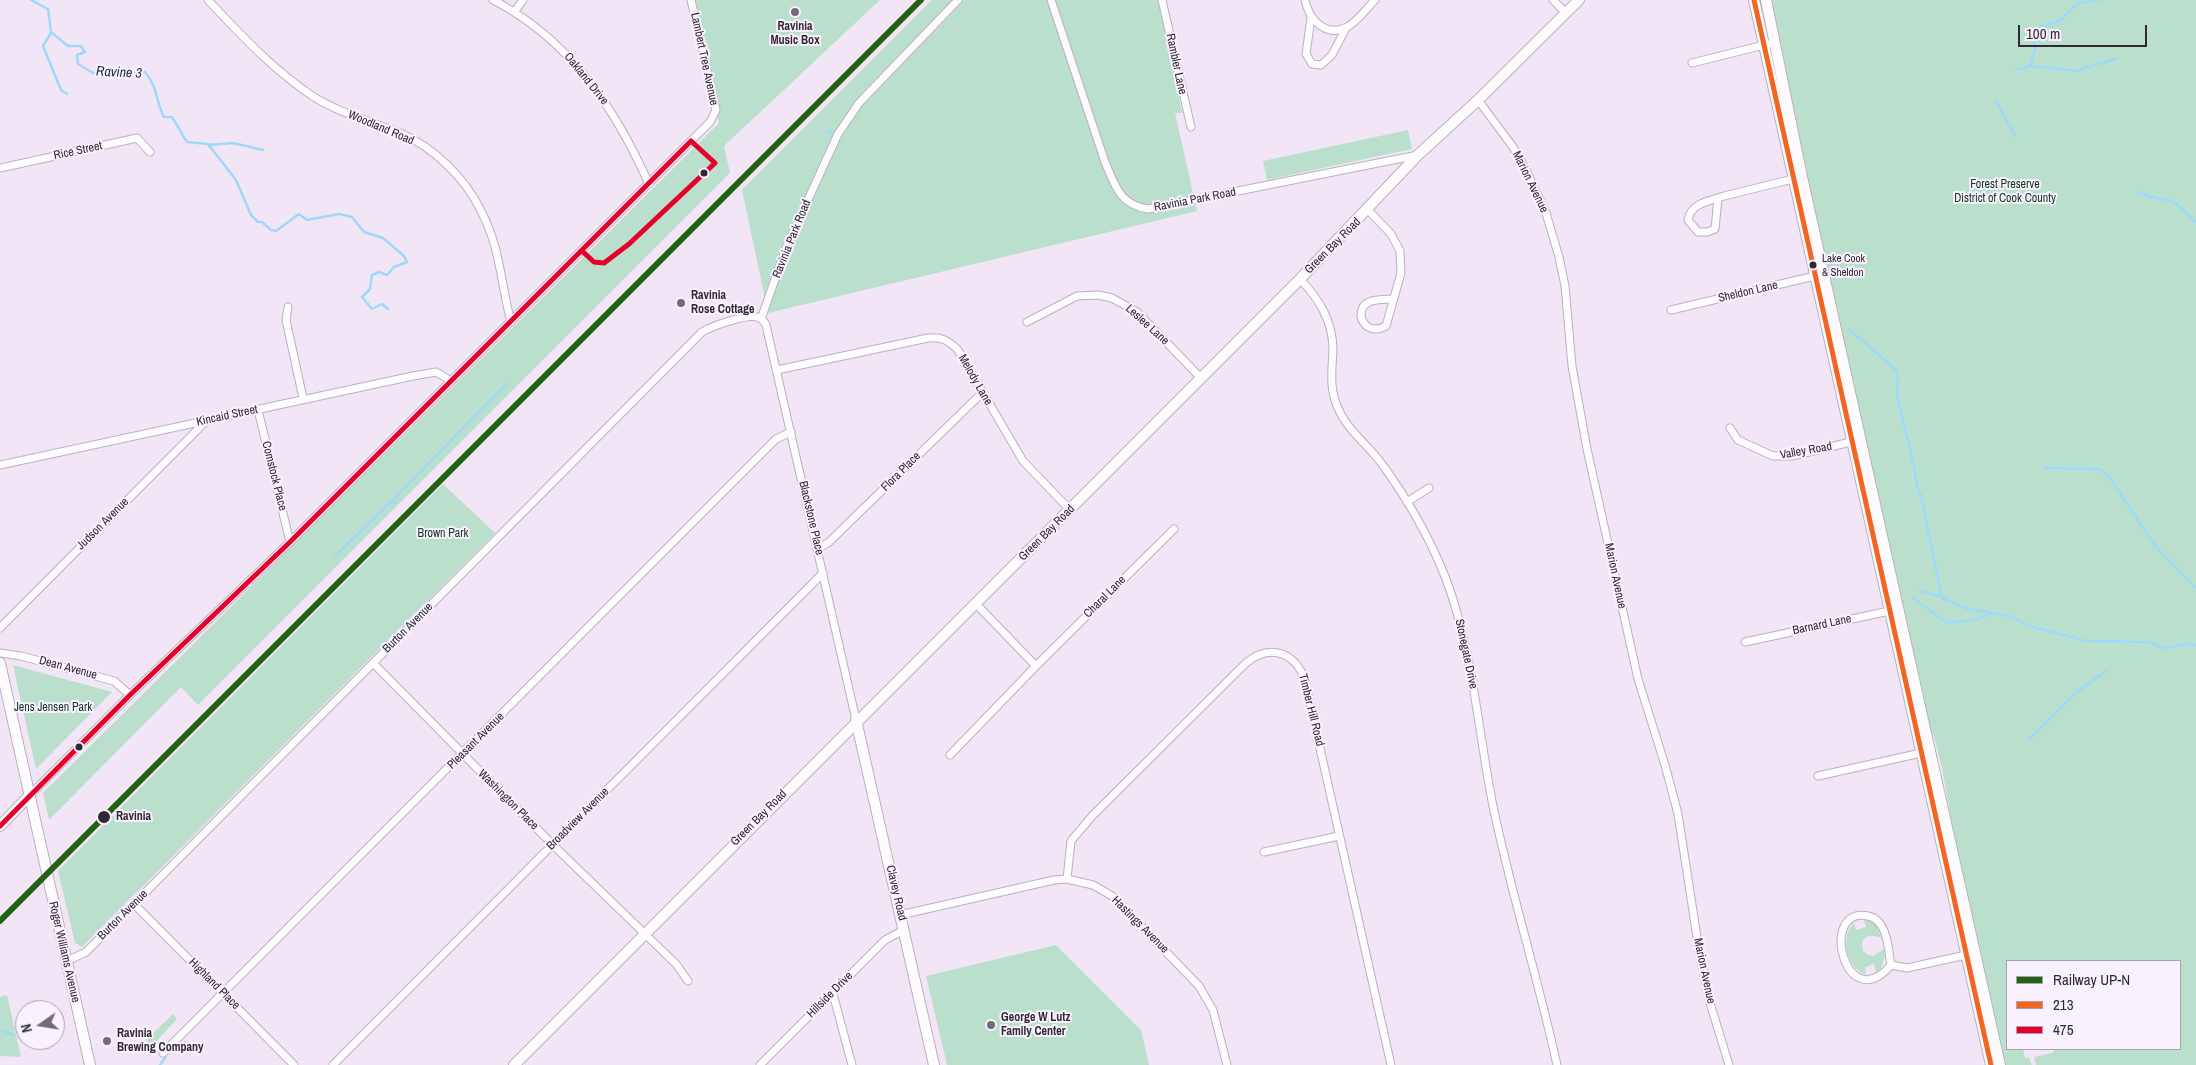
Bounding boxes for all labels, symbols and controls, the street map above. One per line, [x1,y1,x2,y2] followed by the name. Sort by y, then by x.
[789,6,801,18] marker: Ravinia Music Box
[687,11,721,107] street label: Lambert Tree Avenue
[2021,15,2150,47] scale bar
[770,20,820,48] place label: Ravinia Music Box
[2026,23,2060,44] text: 100 m
[1163,32,1189,96] street label: Rambler Lane
[561,50,611,108] street label: Oakland Drive
[96,63,142,83] water label: Ravine 3
[346,108,416,148] street label: Woodland Road
[52,139,104,163] street label: Rice Street
[1509,149,1551,215] street label: Marion Avenue
[699,168,709,178] unlabelled marker
[1954,178,2056,206] park label: Forest Preserve District of Cook County
[1153,185,1237,215] street label: Ravinia Park Road
[770,198,814,280] street label: Ravinia Park Road
[1302,215,1364,277] street label: Green Bay Road
[1822,252,1865,278] place label: Lake Cook & Sheldon
[1808,260,1818,270] marker: Lake Cook & Sheldon
[1717,278,1779,306] street label: Sheldon Lane
[691,289,754,317] place label: Ravinia Rose Cottage
[675,297,687,309] marker: Ravinia Rose Cottage
[1122,302,1172,348] street label: Leslee Lane
[955,352,995,408] street label: Melody Lane
[195,402,259,430] street label: Kincaid Street
[1779,439,1833,463] street label: Valley Road
[258,440,290,512] street label: Comstock Place
[878,449,924,495] street label: Flora Place
[795,480,827,556] street label: Blackstone Place
[74,495,132,553] street label: Judson Avenue
[1016,502,1078,564] street label: Green Bay Road
[418,527,468,541] park label: Brown Park
[1601,542,1629,610] street label: Marion Avenue
[1081,573,1129,621] street label: Charal Lane
[380,600,436,656] street label: Burton Avenue
[1791,612,1853,638] street label: Barnard Lane
[1452,618,1480,690] street label: Stonegate Drive
[37,653,99,683] street label: Dean Avenue
[1295,672,1327,748] street label: Timber Hill Road
[14,701,92,715] park label: Jens Jensen Park
[445,710,507,772] street label: Pleasant Avenue
[74,742,84,752] unlabelled marker
[475,767,541,833] street label: Washington Place
[544,785,612,853] street label: Broadview Avenue
[728,787,790,849] street label: Green Bay Road
[96,809,112,825] marker: Ravinia
[116,810,151,824] place label: Ravinia
[883,864,909,922] street label: Clavey Road
[95,887,151,943] street label: Burton Avenue
[1108,893,1172,957] street label: Hastings Avenue
[45,900,83,1004] street label: Roger Williams Avenue
[1690,937,1718,1005] street label: Marion Avenue
[185,955,243,1013] street label: Highland Place
[2006,960,2181,1050] legend
[804,969,856,1021] street label: Hillside Drive
[2053,969,2130,990] text: Railway UP-N
[2053,994,2074,1015] text: 213
[15,1000,65,1050] north arrow
[1001,1011,1070,1039] place label: George W Lutz Family Center
[985,1019,997,1031] marker: George W Lutz Family Center
[2053,1019,2074,1040] text: 475
[17,1022,36,1034] text: N
[117,1027,203,1055] place label: Ravinia Brewing Company
[101,1035,113,1047] marker: Ravinia Brewing Company

